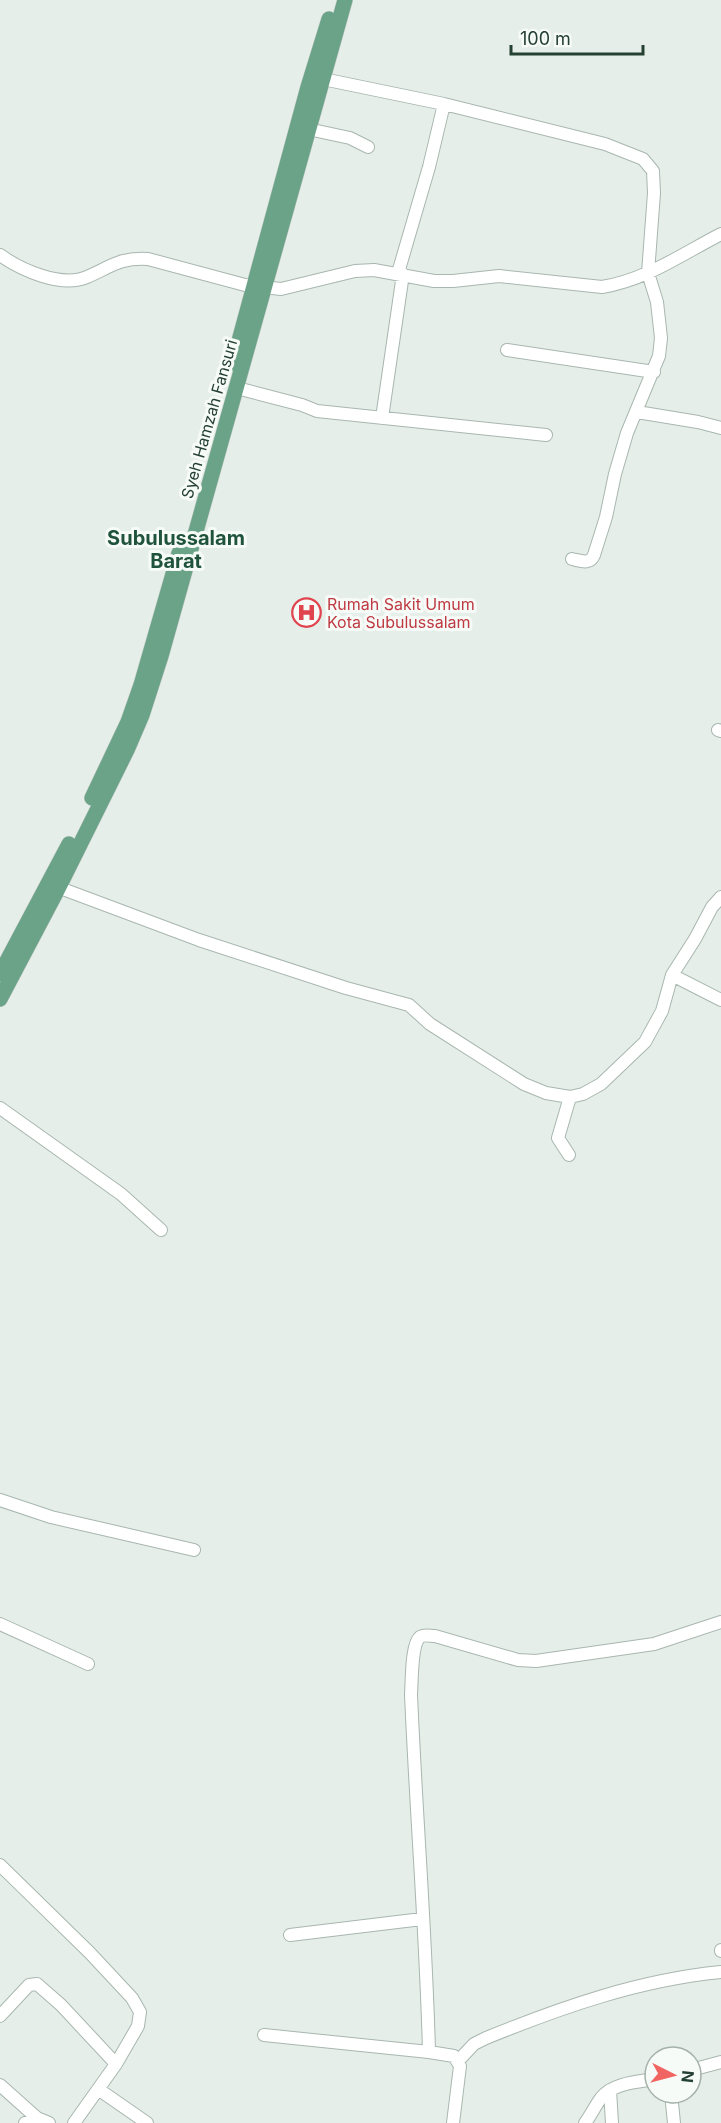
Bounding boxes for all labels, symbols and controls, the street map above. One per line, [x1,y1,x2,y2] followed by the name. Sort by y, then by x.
[511,18,643,56] scale bar
[520,28,571,49] text: 100 m
[177,337,241,501] street label: Syeh Hamzah Fansuri
[107,526,245,573] district label: Subulussalam Barat
[327,594,475,632] place label: Rumah Sakit Umum Kota Subulussalam
[290,597,322,629] hospital icon: Rumah Sakit Umum Kota Subulussalam
[643,2045,703,2105] north arrow
[677,2069,699,2084] text: N

